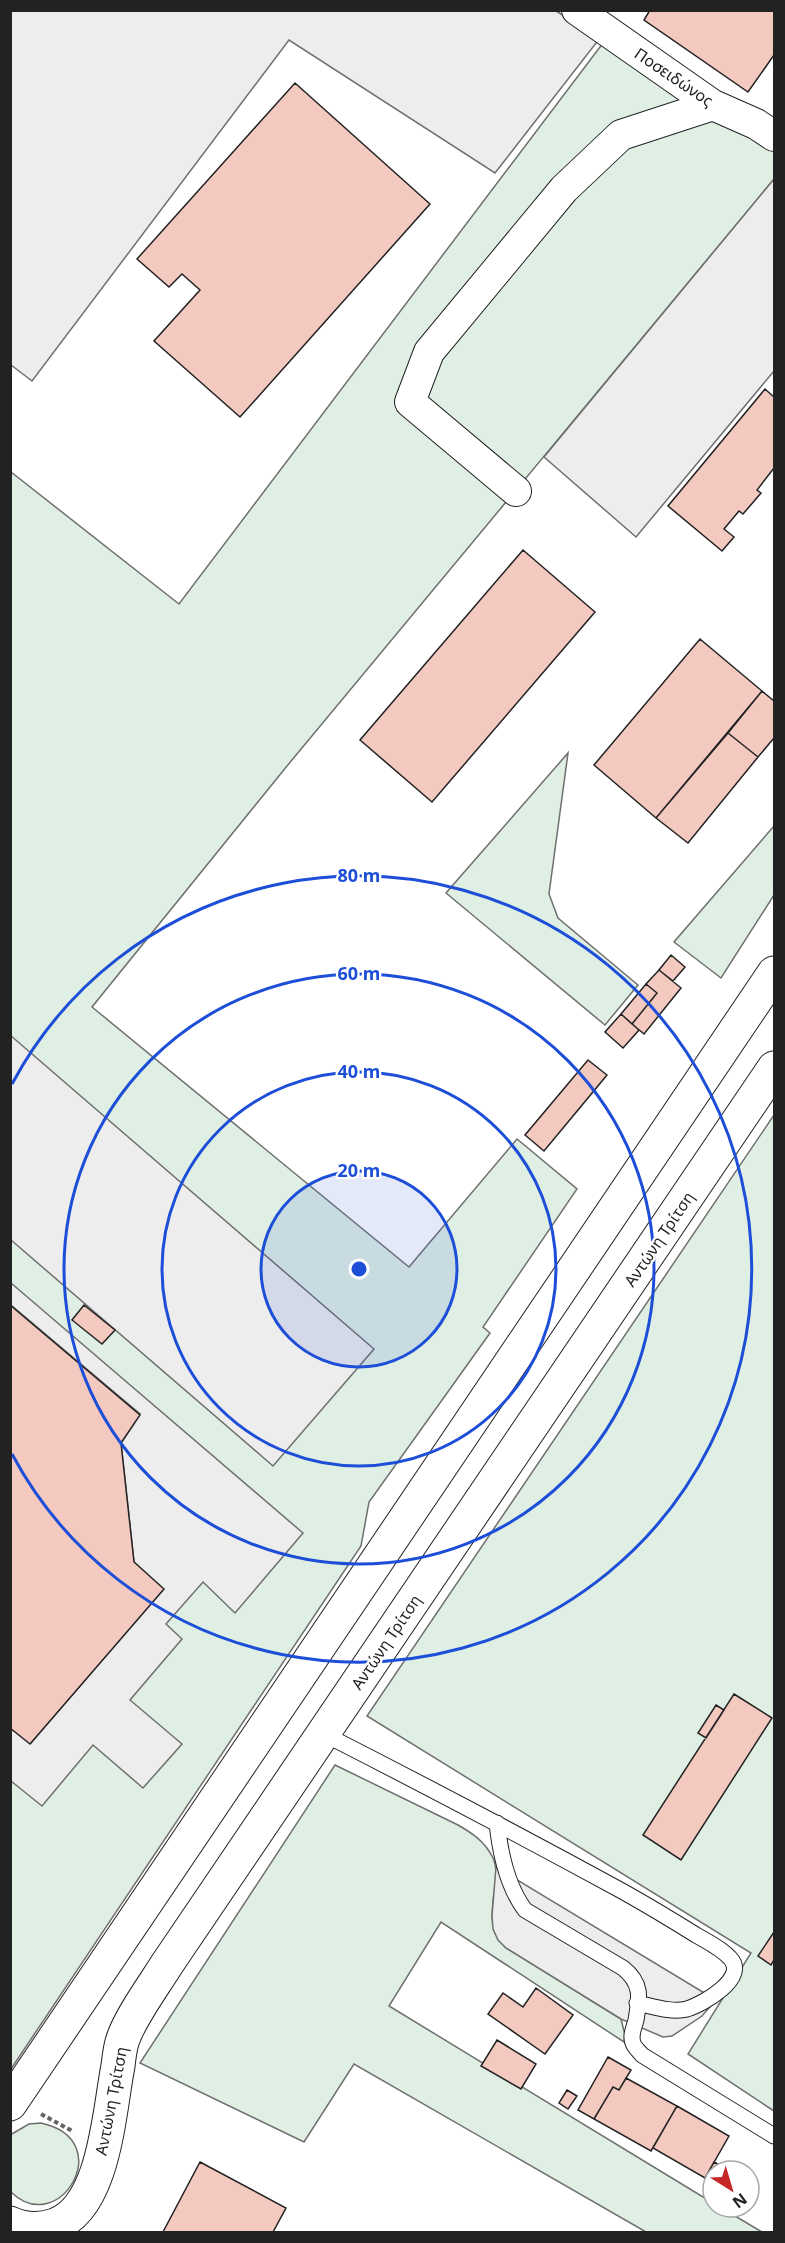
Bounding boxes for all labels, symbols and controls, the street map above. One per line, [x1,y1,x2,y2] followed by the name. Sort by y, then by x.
[630,42,718,112] street label: Ποσειδώνος
[338,863,380,887] text: 80 m
[338,961,380,985] text: 60 m
[338,1059,380,1083] text: 40 m
[338,1158,380,1182] text: 20 m
[619,1187,699,1291] street label: Αντώνη Τρίτση
[349,1259,369,1279] centre of rings
[346,1590,426,1694] street label: Αντώνη Τρίτση
[90,2045,132,2157] street label: Αντώνη Τρίτση
[701,2159,761,2219] north arrow
[728,2188,752,2214] text: N

